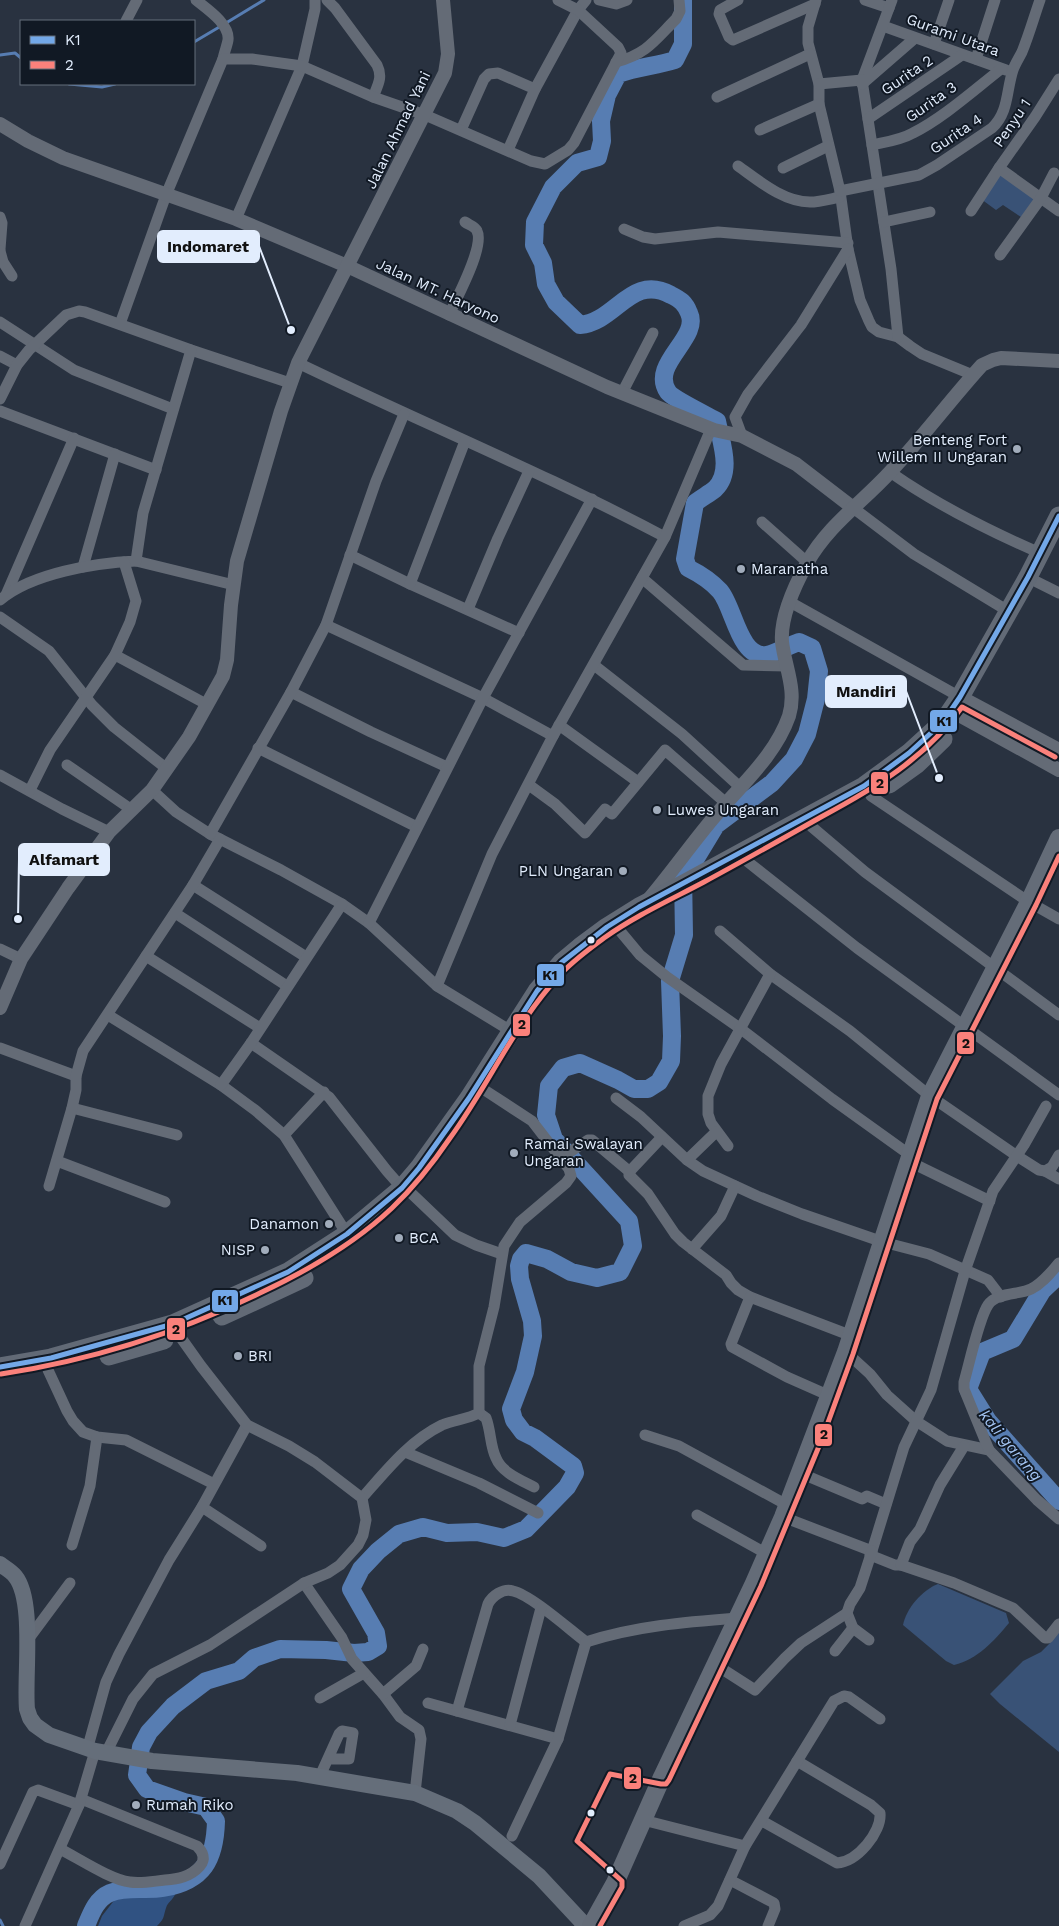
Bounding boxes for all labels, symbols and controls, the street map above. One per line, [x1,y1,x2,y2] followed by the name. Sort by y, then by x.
[904,10,1002,60] street label: Gurami Utara
[20,20,195,85] legend
[65,31,81,49] text: K1
[878,51,936,99] street label: Gurita 2
[65,56,74,74] text: 2
[362,68,434,192] street label: Jalan Ahmad Yani
[902,78,960,126] street label: Gurita 3
[989,95,1035,151] street label: Penyu 1
[927,110,985,158] street label: Gurita 4
[158,231,259,262] callout: Indomaret
[167,237,249,256] text: Indomaret
[373,254,503,328] street label: Jalan MT. Haryono
[877,431,1008,466] place label: Benteng Fort Willem II Ungaran
[1011,443,1023,455] marker: Benteng Fort Willem II Ungaran
[751,560,829,578] place label: Maranatha
[735,563,747,575] marker: Maranatha
[826,676,906,707] callout: Mandiri
[836,682,896,701] text: Mandiri
[929,709,958,733] line badge: K1
[936,713,952,729] text: K1
[870,771,889,795] line badge: 2
[876,775,884,791] text: 2
[667,801,779,819] place label: Luwes Ungaran
[651,804,663,816] marker: Luwes Ungaran
[19,844,109,875] callout: Alfamart
[29,850,99,869] text: Alfamart
[519,862,613,880] place label: PLN Ungaran
[617,865,629,877] marker: PLN Ungaran
[586,935,596,945] unlabelled marker
[536,963,565,987] line badge: K1
[542,967,558,983] text: K1
[512,1013,531,1037] line badge: 2
[518,1016,526,1032] text: 2
[956,1031,975,1055] line badge: 2
[962,1035,970,1051] text: 2
[524,1135,643,1170] place label: Ramai Swalayan Ungaran
[508,1147,520,1159] marker: Ramai Swalayan Ungaran
[249,1215,319,1233] place label: Danamon
[323,1218,335,1230] marker: Danamon
[409,1229,439,1247] place label: BCA
[393,1232,405,1244] marker: BCA
[221,1241,255,1259] place label: NISP
[259,1244,271,1256] marker: NISP
[211,1289,239,1313] line badge: K1
[217,1292,233,1308] text: K1
[166,1317,186,1341] line badge: 2
[172,1321,180,1337] text: 2
[248,1347,272,1365] place label: BRI
[232,1350,244,1362] marker: BRI
[975,1406,1046,1485] water label: kali garang
[814,1423,833,1447] line badge: 2
[820,1426,828,1442] text: 2
[623,1766,642,1790] line badge: 2
[629,1770,637,1786] text: 2
[146,1796,233,1814] place label: Rumah Riko
[130,1799,142,1811] marker: Rumah Riko
[586,1808,596,1818] unlabelled marker
[605,1865,615,1875] unlabelled marker

